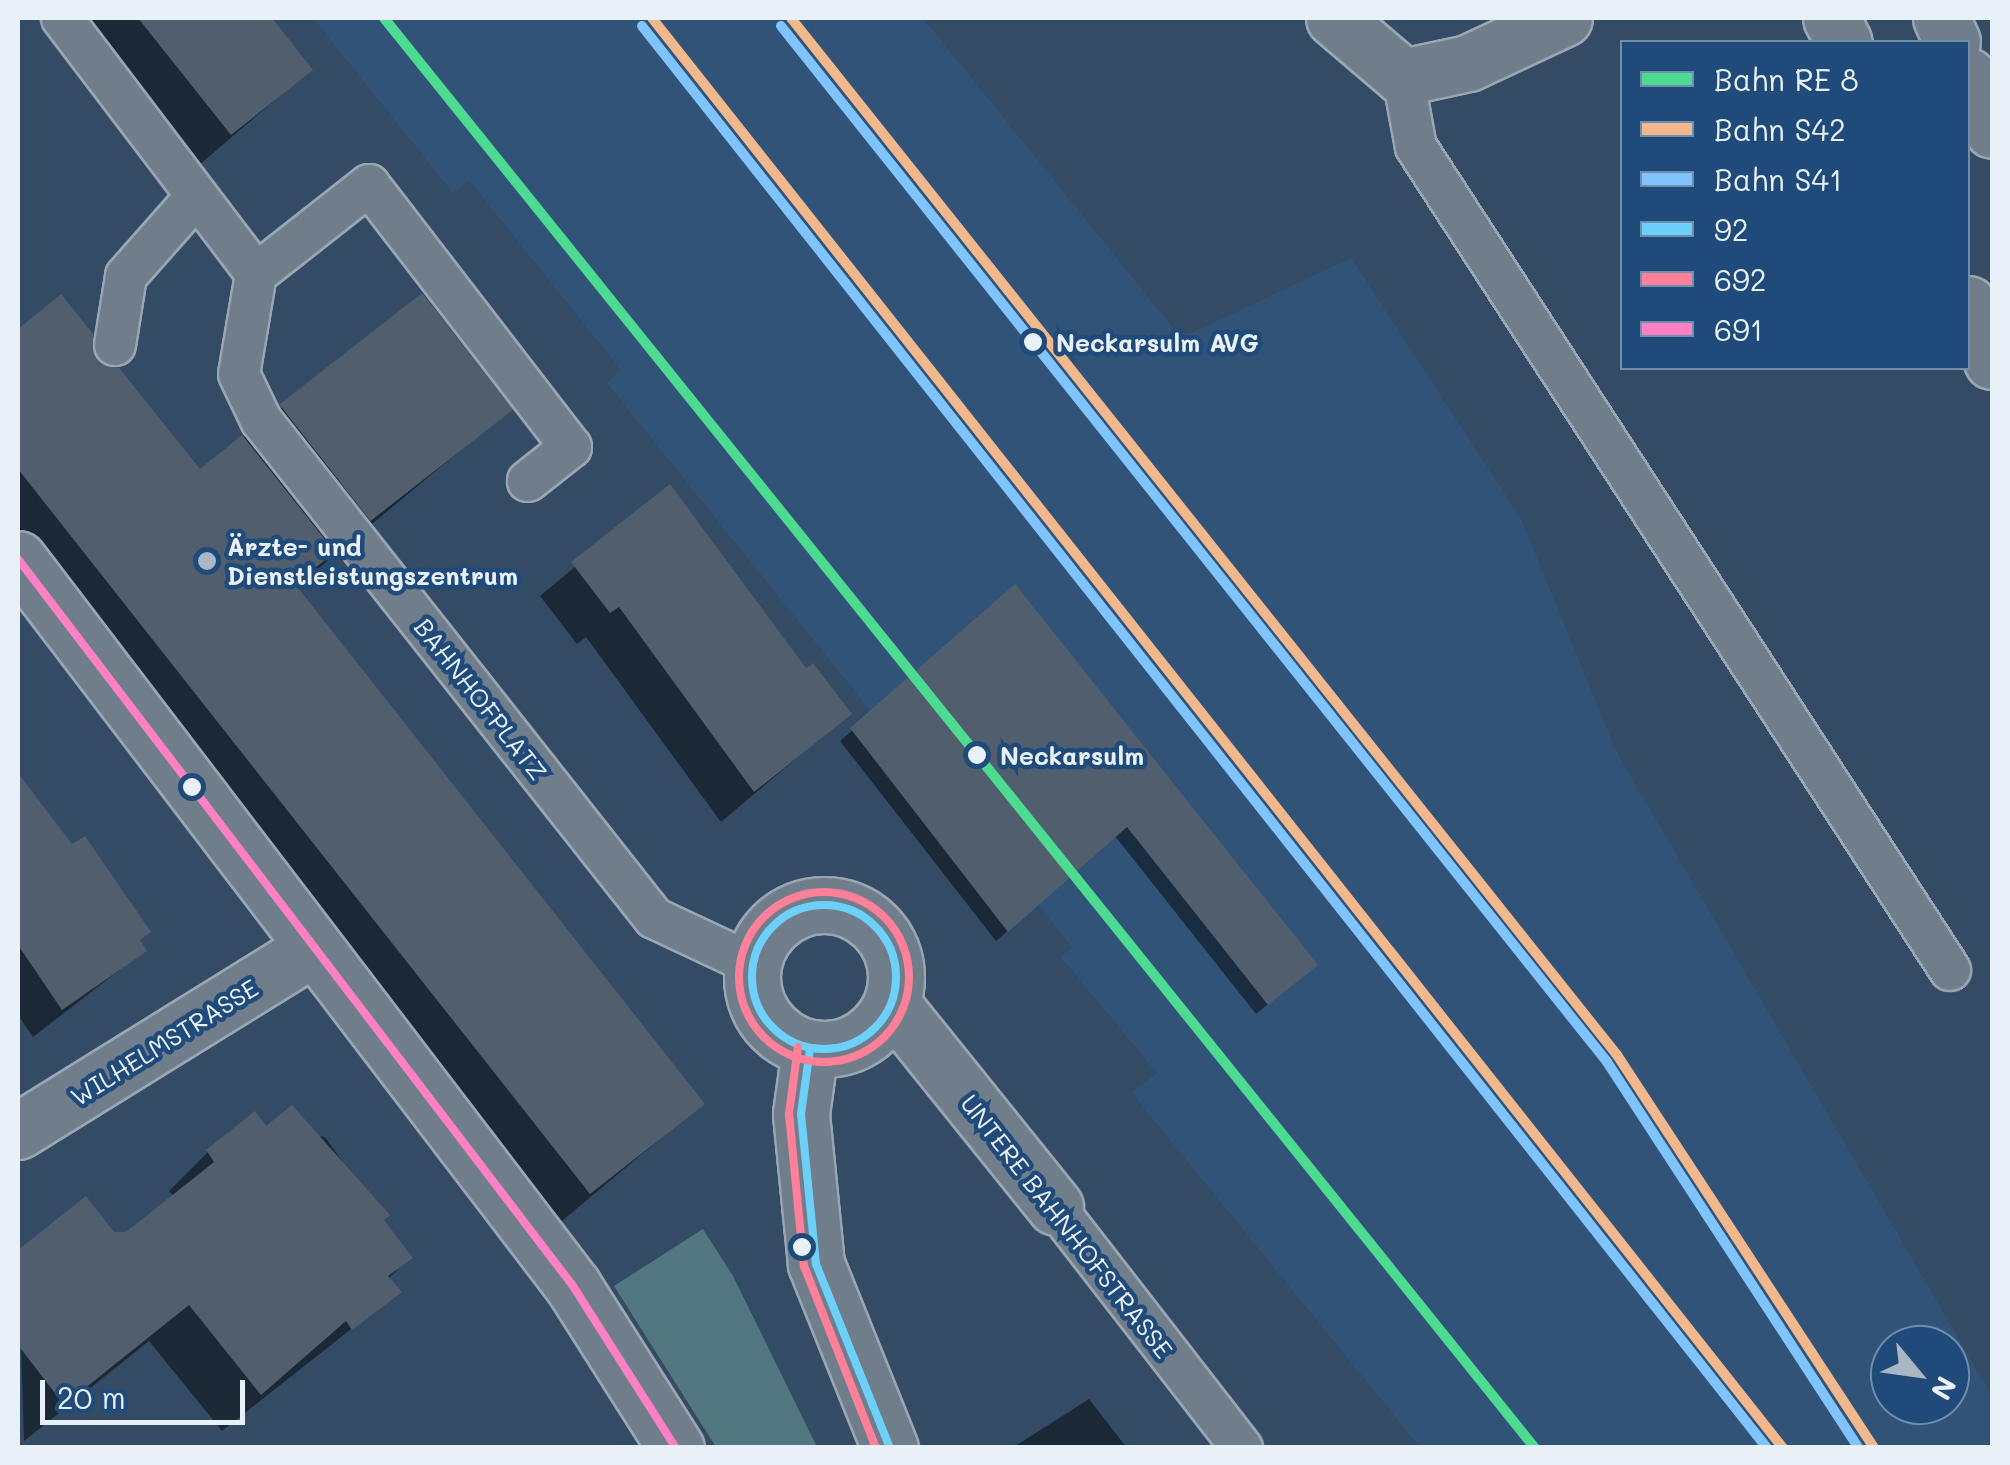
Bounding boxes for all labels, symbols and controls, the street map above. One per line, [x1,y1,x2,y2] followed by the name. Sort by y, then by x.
[1620,40,1970,370] legend
[1714,59,1859,99] text: Bahn RE 8
[1714,109,1846,149] text: Bahn S42
[1714,159,1842,199] text: Bahn S41
[1714,209,1748,249] text: 92
[1714,259,1767,299] text: 692
[1714,309,1763,349] text: 691
[1056,327,1259,357] place label: Neckarsulm AVG
[1020,329,1046,355] marker: Neckarsulm AVG
[227,532,518,591] place label: Ärzte- und Dienstleistungszentrum
[196,550,218,572] marker: Ärzte- und Dienstleistungszentrum
[408,612,554,786] street label: BAHNHOFPLATZ
[1000,740,1144,770] place label: Neckarsulm
[964,742,990,768] marker: Neckarsulm
[182,777,202,797] unlabelled marker
[65,972,263,1112] street label: WILHELMSTRASSE
[955,1088,1179,1364] street label: UNTERE BAHNHOFSTRASSE
[792,1237,812,1257] unlabelled marker
[1870,1325,1970,1425] north arrow
[45,1360,250,1422] scale bar
[1924,1371,1965,1407] text: N
[57,1377,126,1417] text: 20 m

